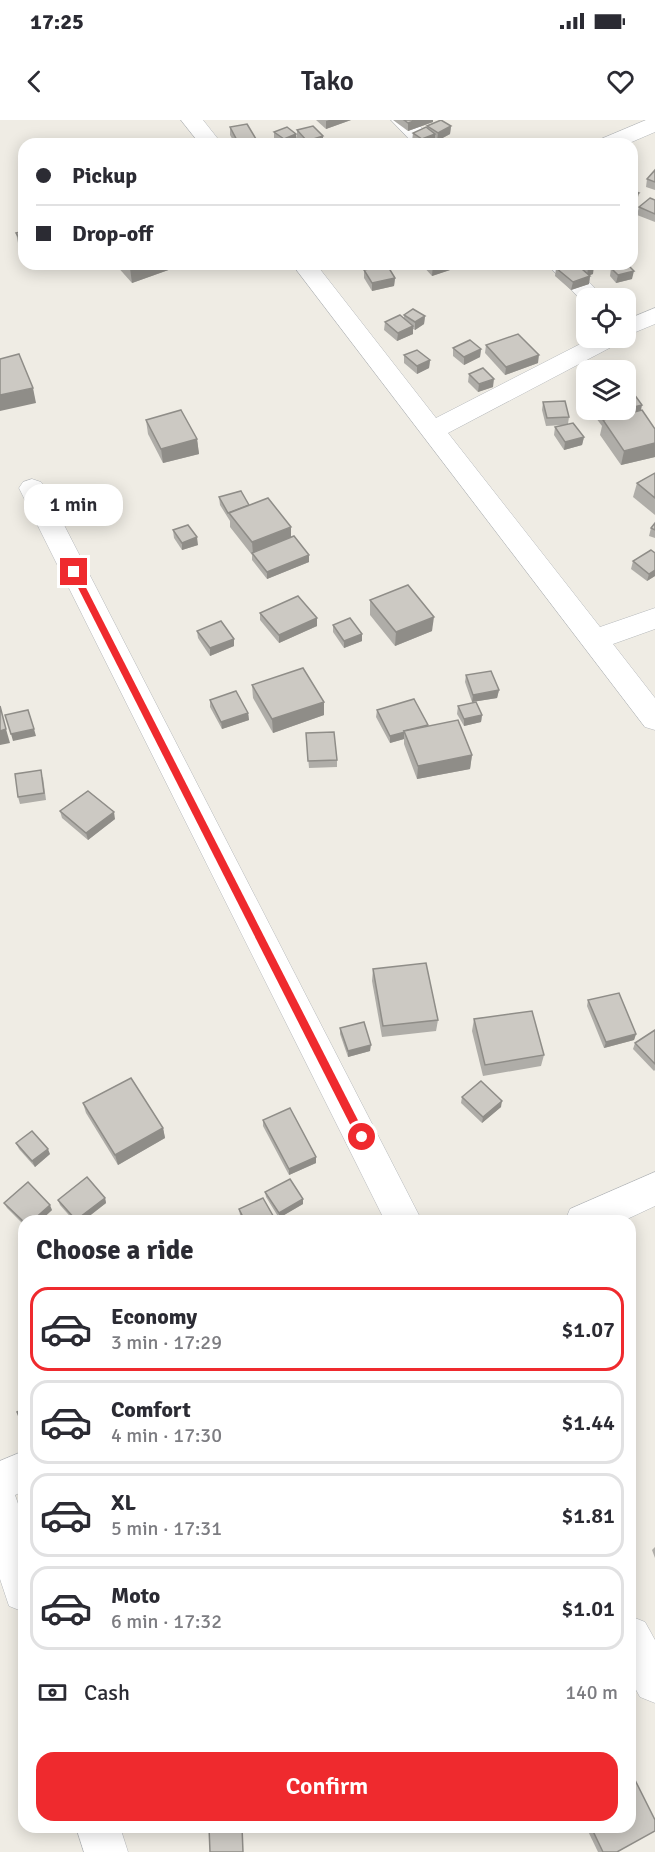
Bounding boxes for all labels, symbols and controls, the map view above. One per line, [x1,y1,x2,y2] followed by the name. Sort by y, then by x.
[30,8,84,35] text: 17:25
[18,65,51,98] icon: back
[301,65,354,98] text: Tako
[604,65,637,98] icon: heart
[72,162,137,189] text: Pickup
[72,220,153,247] text: Drop-off
[576,288,636,420] map controls
[576,288,636,348] button: locate
[576,360,636,420] button: layers
[25,485,124,527] callout: 1 min
[50,492,97,517] text: 1 min
[60,558,87,585] route end
[348,1123,375,1150] route start
[36,1234,194,1267] text: Choose a ride
[39,1302,93,1356] icon: car
[111,1303,197,1330] text: Economy
[561,1316,615,1343] text: $1.07
[111,1330,222,1355] text: 3 min · 17:29
[39,1395,93,1449] icon: car
[111,1396,191,1423] text: Comfort
[561,1409,615,1436] text: $1.44
[111,1423,222,1448] text: 4 min · 17:30
[39,1488,93,1542] icon: car
[111,1489,136,1516] text: XL
[561,1502,615,1529] text: $1.81
[111,1516,222,1541] text: 5 min · 17:31
[39,1581,93,1635] icon: car
[111,1582,160,1609] text: Moto
[561,1595,615,1622] text: $1.01
[111,1609,222,1634] text: 6 min · 17:32
[36,1676,69,1709] icon: cash
[84,1679,130,1706] text: Cash
[565,1680,618,1705] text: 140 m
[36,1752,618,1821] button: Confirm

